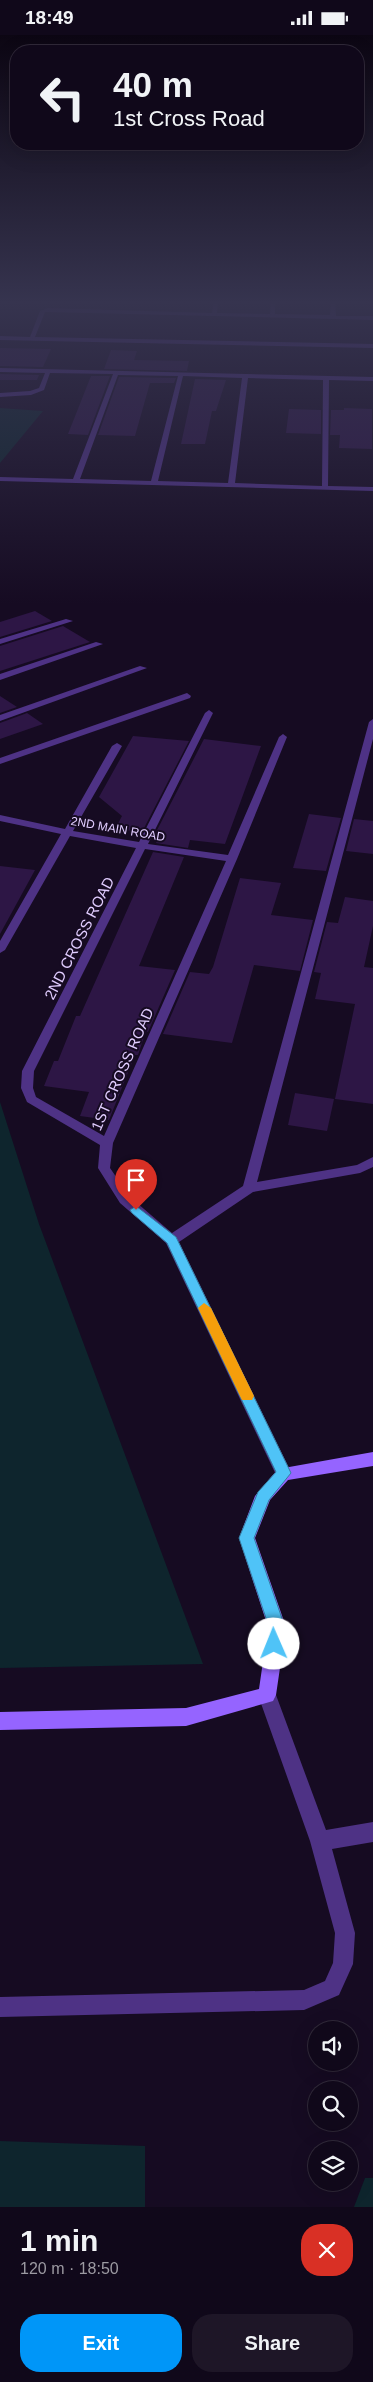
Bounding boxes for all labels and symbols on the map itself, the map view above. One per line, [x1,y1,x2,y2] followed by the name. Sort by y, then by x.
[70,814,166,844] street label: 2ND MAIN ROAD
[41,874,117,1002] street label: 2ND CROSS ROAD
[87,1005,157,1133] street label: 1ST CROSS ROAD
[115,1159,157,1210] pin
[247,1617,299,1669] position arrow

